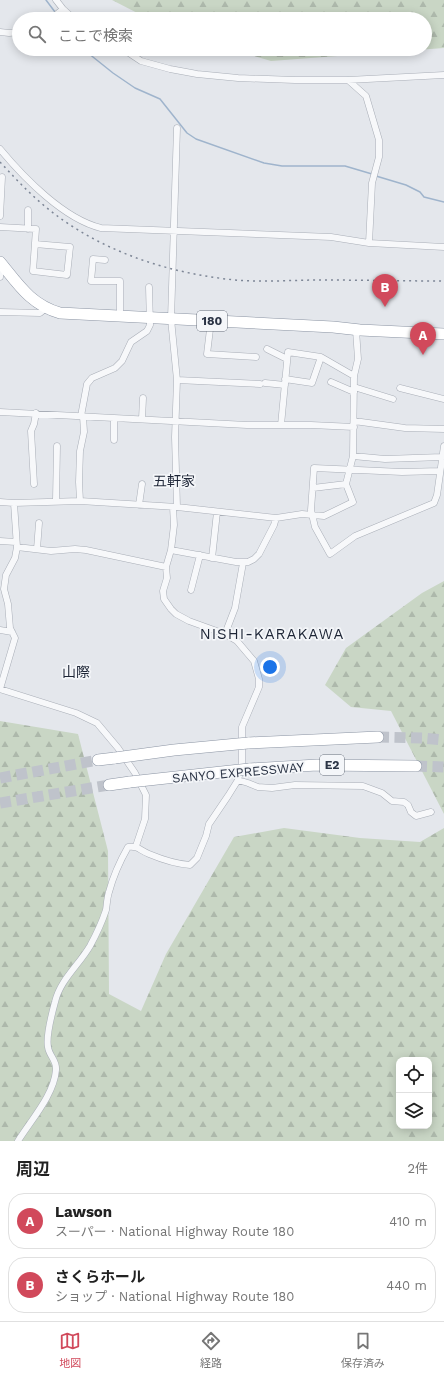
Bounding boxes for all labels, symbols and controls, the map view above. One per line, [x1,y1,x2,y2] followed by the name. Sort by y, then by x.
[12,12,432,56] search box
[26,23,48,45] icon: search
[58,27,133,45] text: ここで検索
[372,274,398,307] pin: B
[197,311,227,331] road number: 180
[410,322,436,355] pin: A
[153,473,195,489] district label: 五軒家
[200,625,344,643] district label: NISHI-KARAKAWA
[260,657,280,677] your location
[62,664,90,680] district label: 山際
[320,755,344,775] road number: E2
[171,759,305,786] street label: SANYO EXPRESSWAY
[396,1057,432,1129] map controls
[396,1057,432,1093] button: locate
[396,1093,432,1129] button: layers
[16,1159,50,1179] text: 周辺
[407,1161,428,1176] text: 2件
[55,1203,112,1221] text: Lawson
[26,1214,34,1229] text: A
[389,1214,427,1229] text: 410 m
[55,1224,294,1239] text: スーパー · National Highway Route 180
[55,1268,145,1286] text: さくらホール
[26,1278,34,1293] text: B
[386,1278,427,1293] text: 440 m
[55,1289,294,1304] text: ショップ · National Highway Route 180
[59,1330,81,1370] tab: 地図
[200,1330,222,1370] tab: 経路
[341,1330,385,1370] tab: 保存済み

